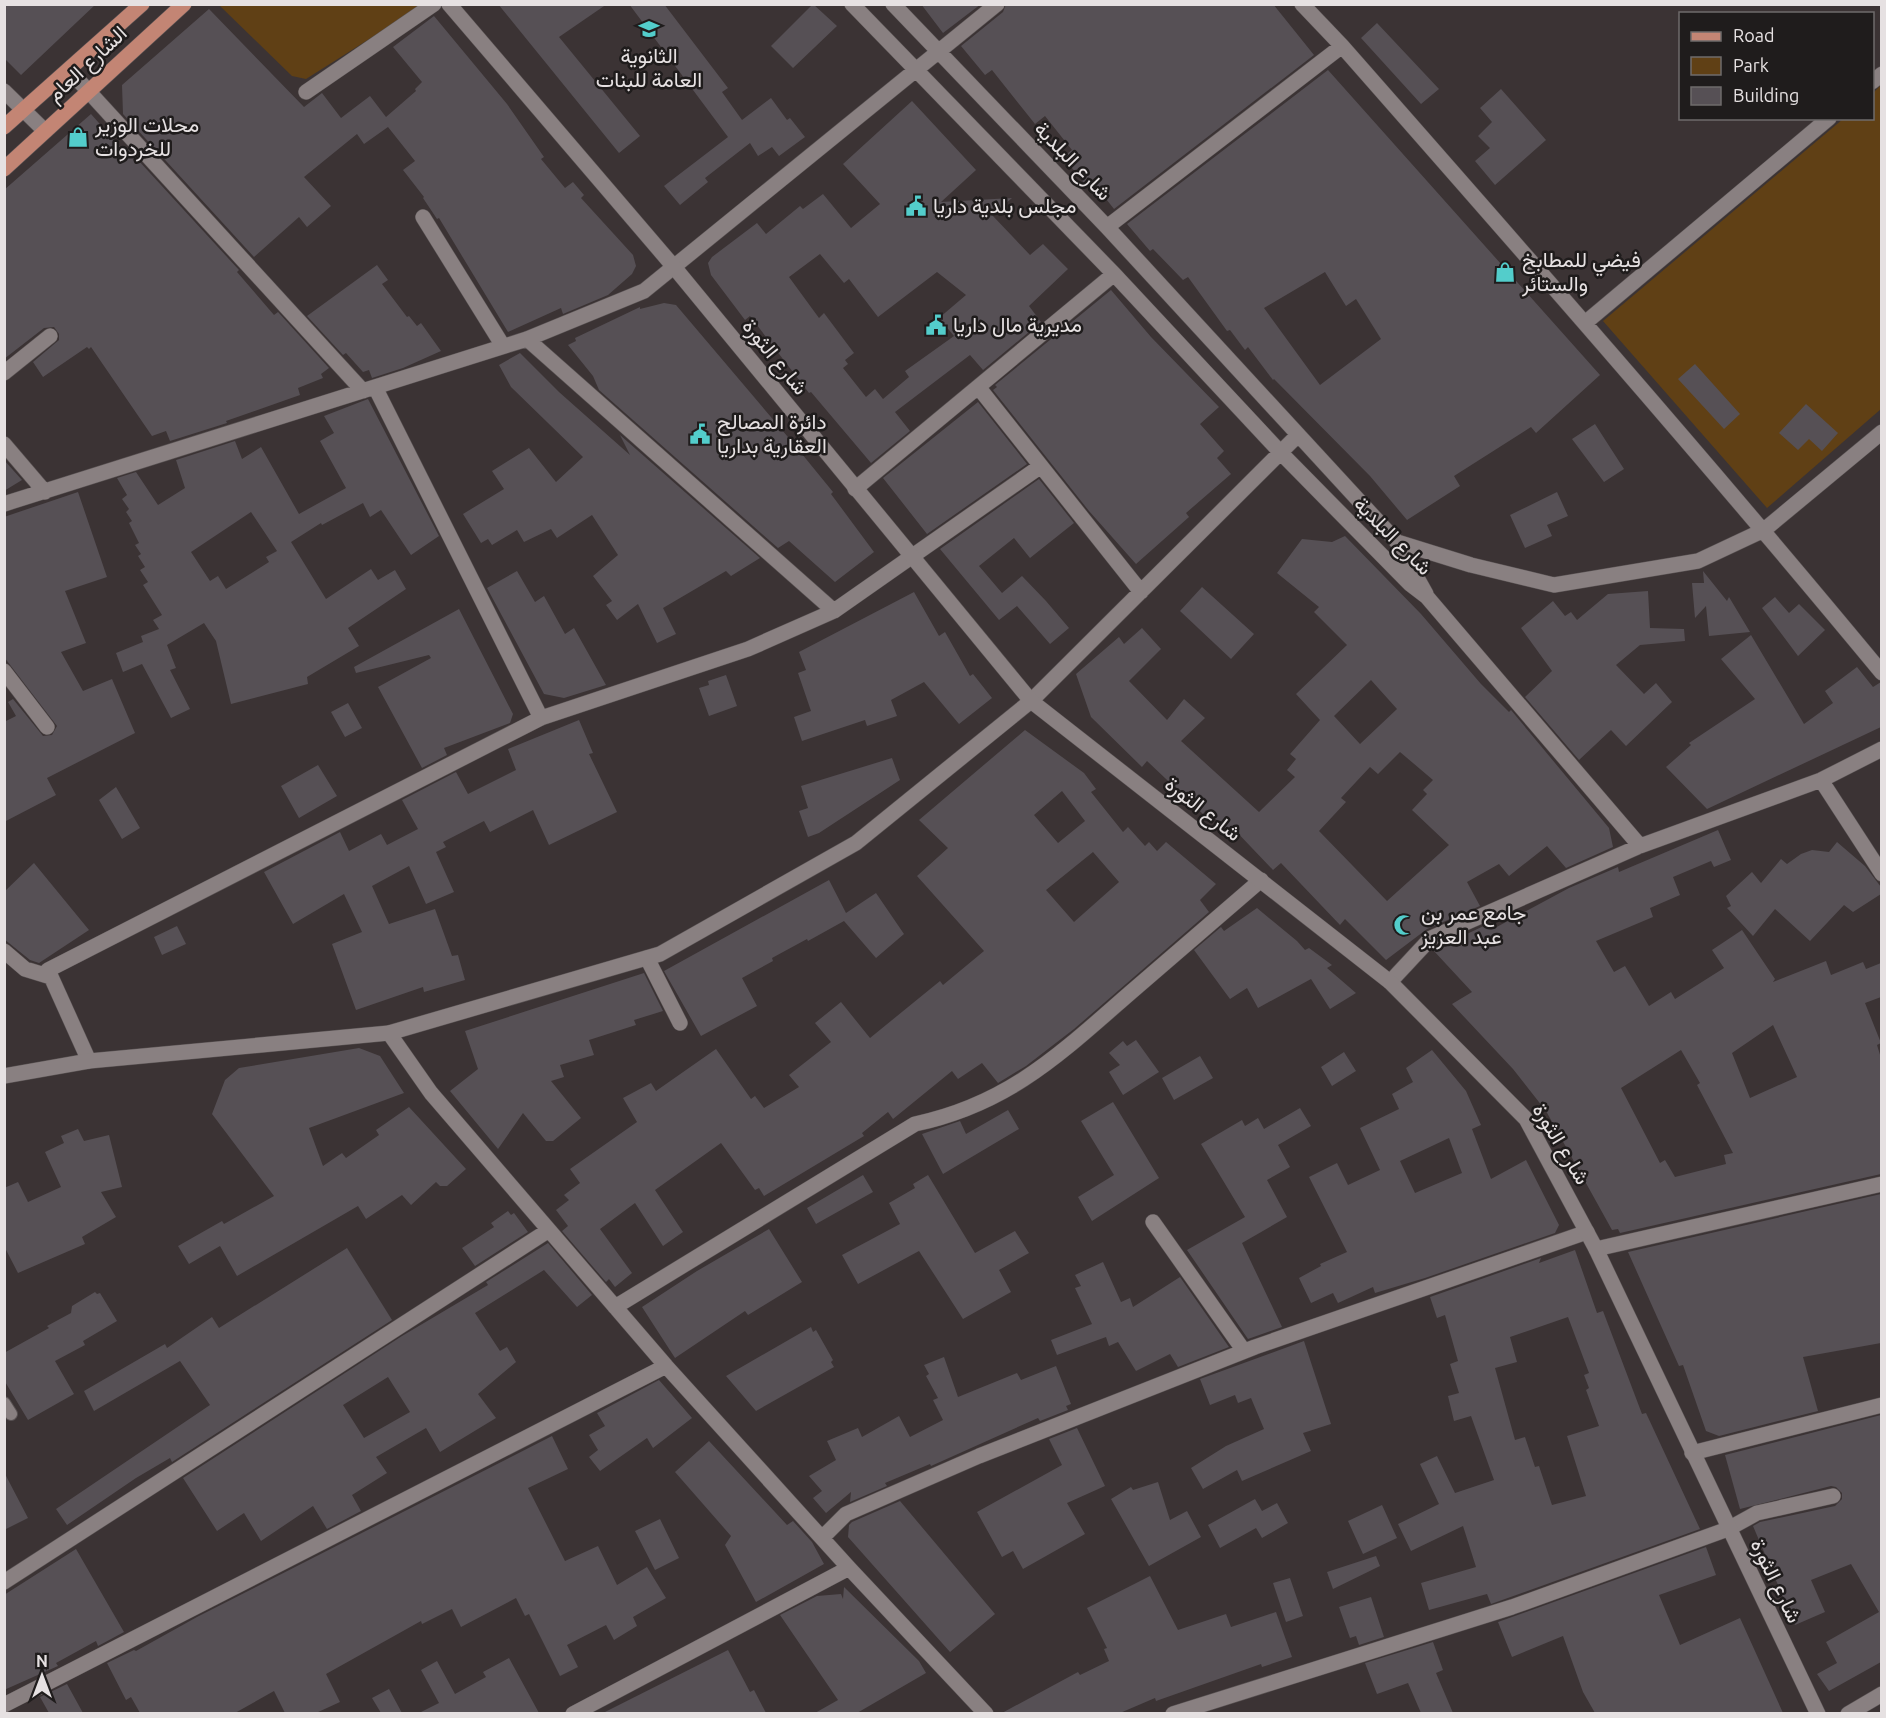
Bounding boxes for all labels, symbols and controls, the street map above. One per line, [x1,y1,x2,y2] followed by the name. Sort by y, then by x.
[1679,12,1874,120] legend
[637,17,661,41] school or university icon: الثانوية العامة للبنات
[42,20,133,108] street label: الشارع العام
[1733,25,1775,45] text: Road
[596,43,702,92] place label: الثانوية العامة للبنات
[1733,55,1769,75] text: Park
[1733,85,1799,105] text: Building
[94,112,199,162] place label: محلات الوزير للخردوات
[1028,116,1117,207] street label: شارع البلدية
[66,125,90,149] shop icon: محلات الوزير للخردوات
[933,193,1076,219] place label: مجلس بلدية داريا
[904,194,928,218] public building icon: مجلس بلدية داريا
[1521,247,1641,297] place label: فيضي للمطابخ والستائر
[1493,260,1517,284] shop icon: فيضي للمطابخ والستائر
[953,312,1082,338] place label: مديرية مال داريا
[924,313,948,337] public building icon: مديرية مال داريا
[736,314,813,401] street label: شارع الثورة
[717,409,827,459] place label: دائرة المصالح العقارية بداريا
[688,422,712,446] public building icon: دائرة المصالح العقارية بداريا
[1348,491,1438,581] street label: شارع البلدية
[1159,771,1247,848] street label: شارع الثورة
[1420,900,1526,950] place label: جامع عمر بن عبد العزيز
[1392,913,1416,937] mosque icon: جامع عمر بن عبد العزيز
[1526,1099,1595,1190] street label: شارع الثورة
[1744,1535,1807,1628] street label: شارع الثورة
[12,1646,72,1706] north arrow
[36,1652,48,1670] text: N

